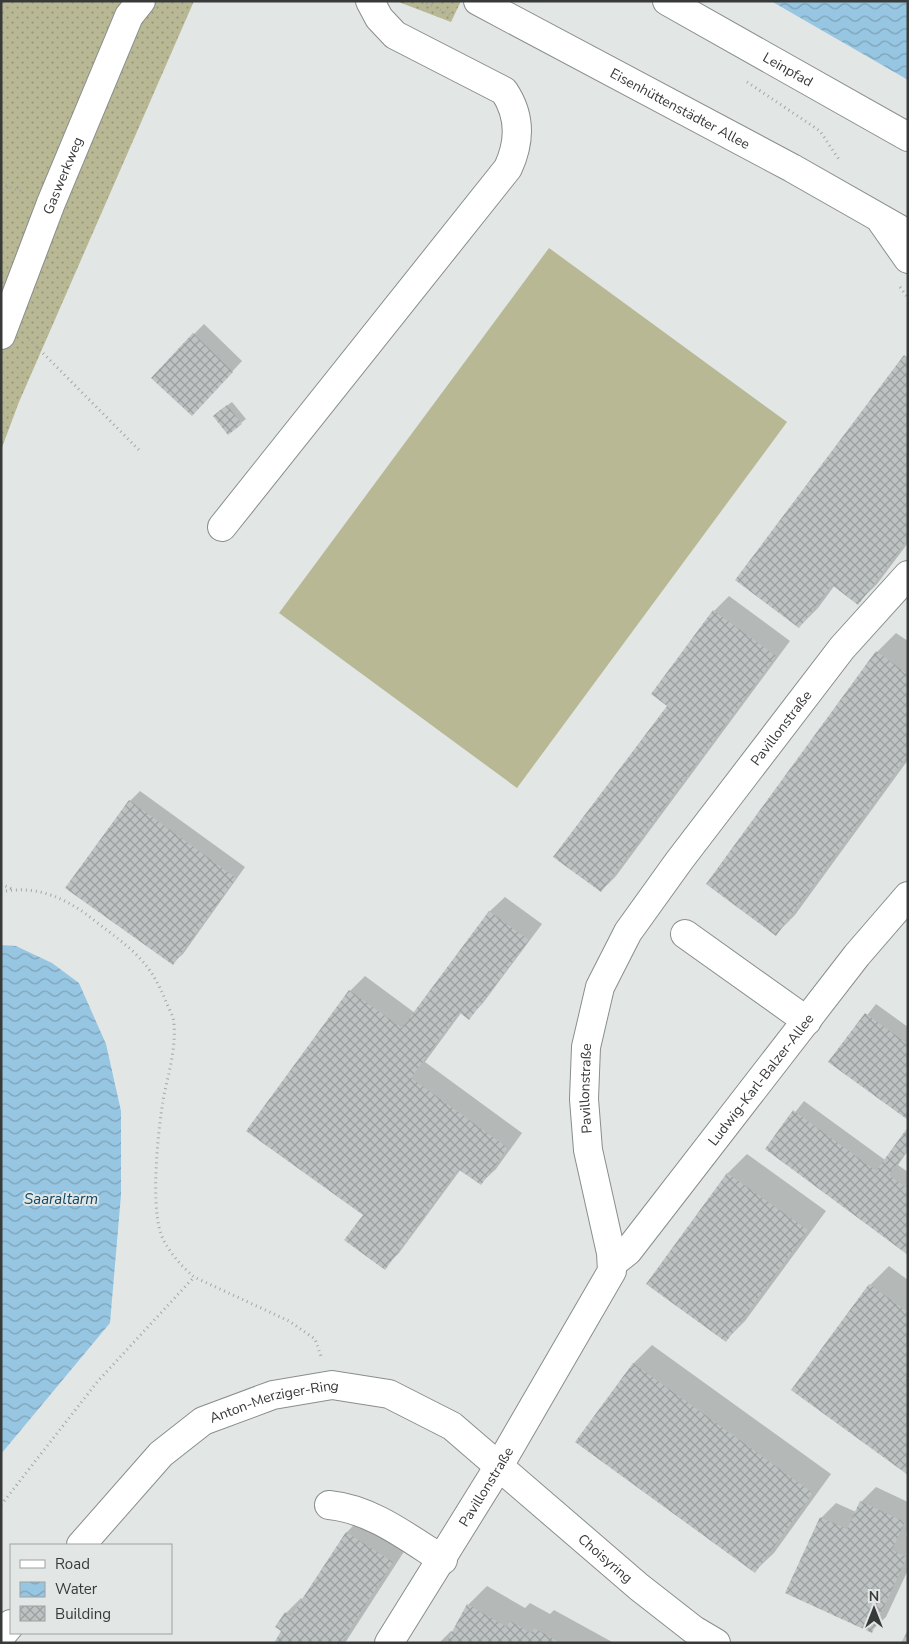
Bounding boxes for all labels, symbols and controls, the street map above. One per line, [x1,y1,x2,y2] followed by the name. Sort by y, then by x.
[760,48,816,91] street label: Leinpfad
[607,64,753,153] street label: Eisenhüttenstädter Allee
[38,134,87,217] street label: Gaswerkweg
[746,686,816,769] street label: Pavillonstraße
[703,1009,818,1150] street label: Ludwig-Karl-Balzer-Allee
[574,1043,596,1134] street label: Pavillonstraße
[24,1189,98,1209] water label: Saaraltarm
[207,1375,340,1427] street label: Anton-Merziger-Ring
[454,1443,518,1530] street label: Pavillonstraße
[574,1529,637,1587] street label: Choisyring
[10,1544,172,1634] legend
[55,1554,90,1574] text: Road
[55,1579,98,1599] text: Water
[849,1584,899,1634] north arrow
[869,1587,879,1606] text: N
[55,1604,111,1624] text: Building

